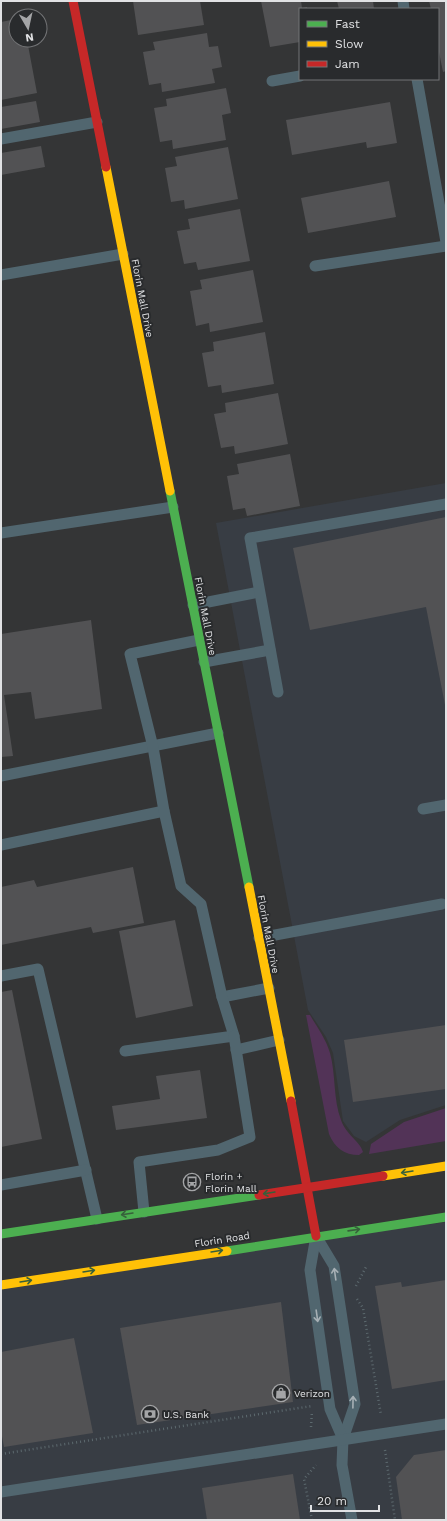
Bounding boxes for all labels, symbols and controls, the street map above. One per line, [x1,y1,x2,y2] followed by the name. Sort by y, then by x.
[8,8,48,48] north arrow
[299,8,439,80] legend
[335,17,360,31] text: Fast
[24,30,35,44] text: N
[335,37,363,51] text: Slow
[335,57,360,71] text: Jam
[130,258,156,338] street label: Florin Mall Drive
[193,576,219,656] street label: Florin Mall Drive
[256,894,282,974] street label: Florin Mall Drive
[401,1168,414,1176] one-way arrow
[205,1171,257,1194] place label: Florin + Florin Mall
[182,1172,202,1192] bus stop icon: Florin + Florin Mall
[263,1189,276,1197] one-way arrow
[121,1210,134,1218] one-way arrow
[347,1226,360,1234] one-way arrow
[194,1230,251,1249] street label: Florin Road
[210,1247,223,1255] one-way arrow
[82,1267,95,1275] one-way arrow
[331,1268,339,1281] one-way arrow
[19,1277,32,1285] one-way arrow
[313,1309,321,1322] one-way arrow
[271,1383,291,1403] shop icon: Verizon
[294,1388,330,1399] place label: Verizon
[350,1396,357,1409] one-way arrow
[140,1404,160,1424] bank icon: U.S. Bank
[163,1409,209,1420] place label: U.S. Bank
[311,1487,379,1513] scale bar
[317,1494,347,1508] text: 20 m

